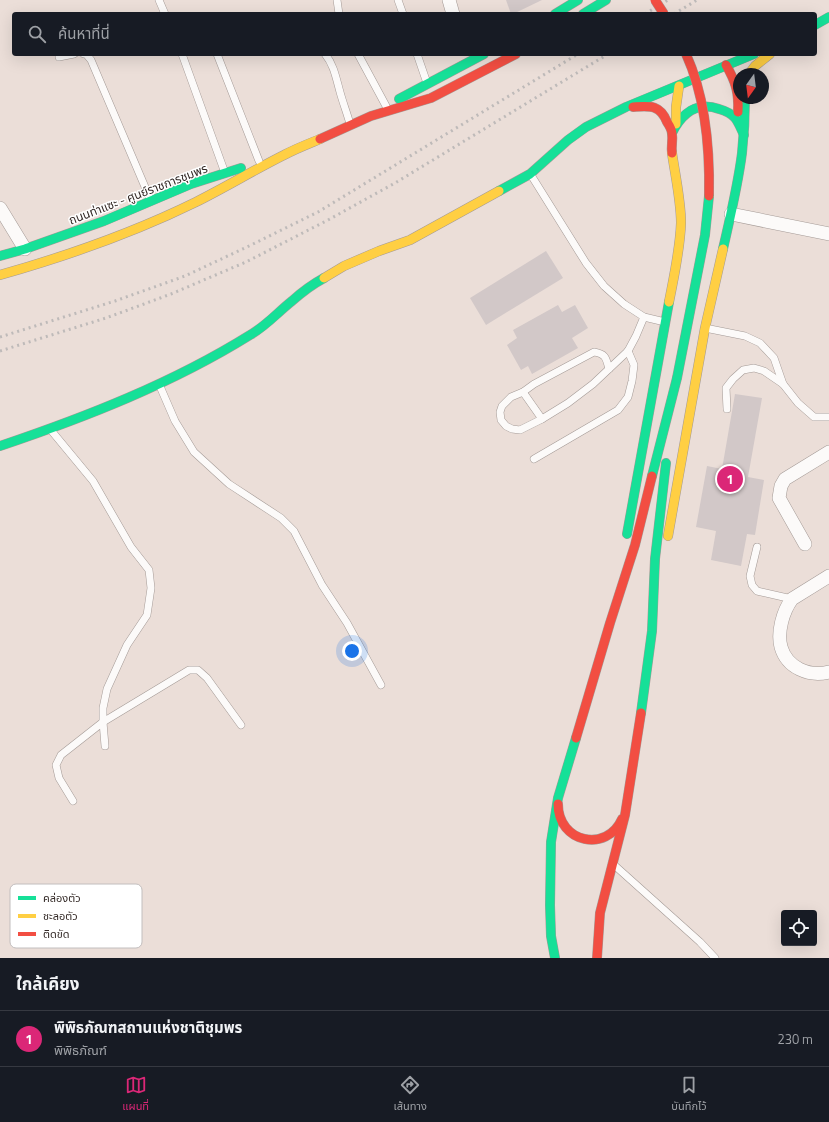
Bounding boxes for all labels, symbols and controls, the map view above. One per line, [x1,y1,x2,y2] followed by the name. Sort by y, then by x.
[12,12,817,56] search box
[58,22,110,45] text: ค้นหาที่นี่
[26,23,48,45] icon: search
[733,68,769,104] north arrow
[66,159,210,229] street label: ถนนท่าแซะ - ศูนย์ราชการชุมพร
[717,464,743,494] pin: 1
[342,641,362,661] your location
[10,884,142,948] legend
[43,890,81,906] text: คล่องตัว
[43,908,78,924] text: ชะลอตัว
[781,910,817,946] map controls
[781,910,817,946] button: locate
[43,926,70,942] text: ติดขัด
[16,971,79,997] text: ใกล้เคียง
[54,1016,242,1039] text: พิพิธภัณฑสถานแห่งชาติชุมพร
[25,1029,33,1049] text: 1
[777,1029,813,1049] text: 230 m
[54,1040,107,1060] text: พิพิธภัณฑ์
[122,1074,149,1115] tab: แผนที่
[394,1074,427,1115] tab: เส้นทาง
[671,1074,707,1115] tab: บันทึกไว้

